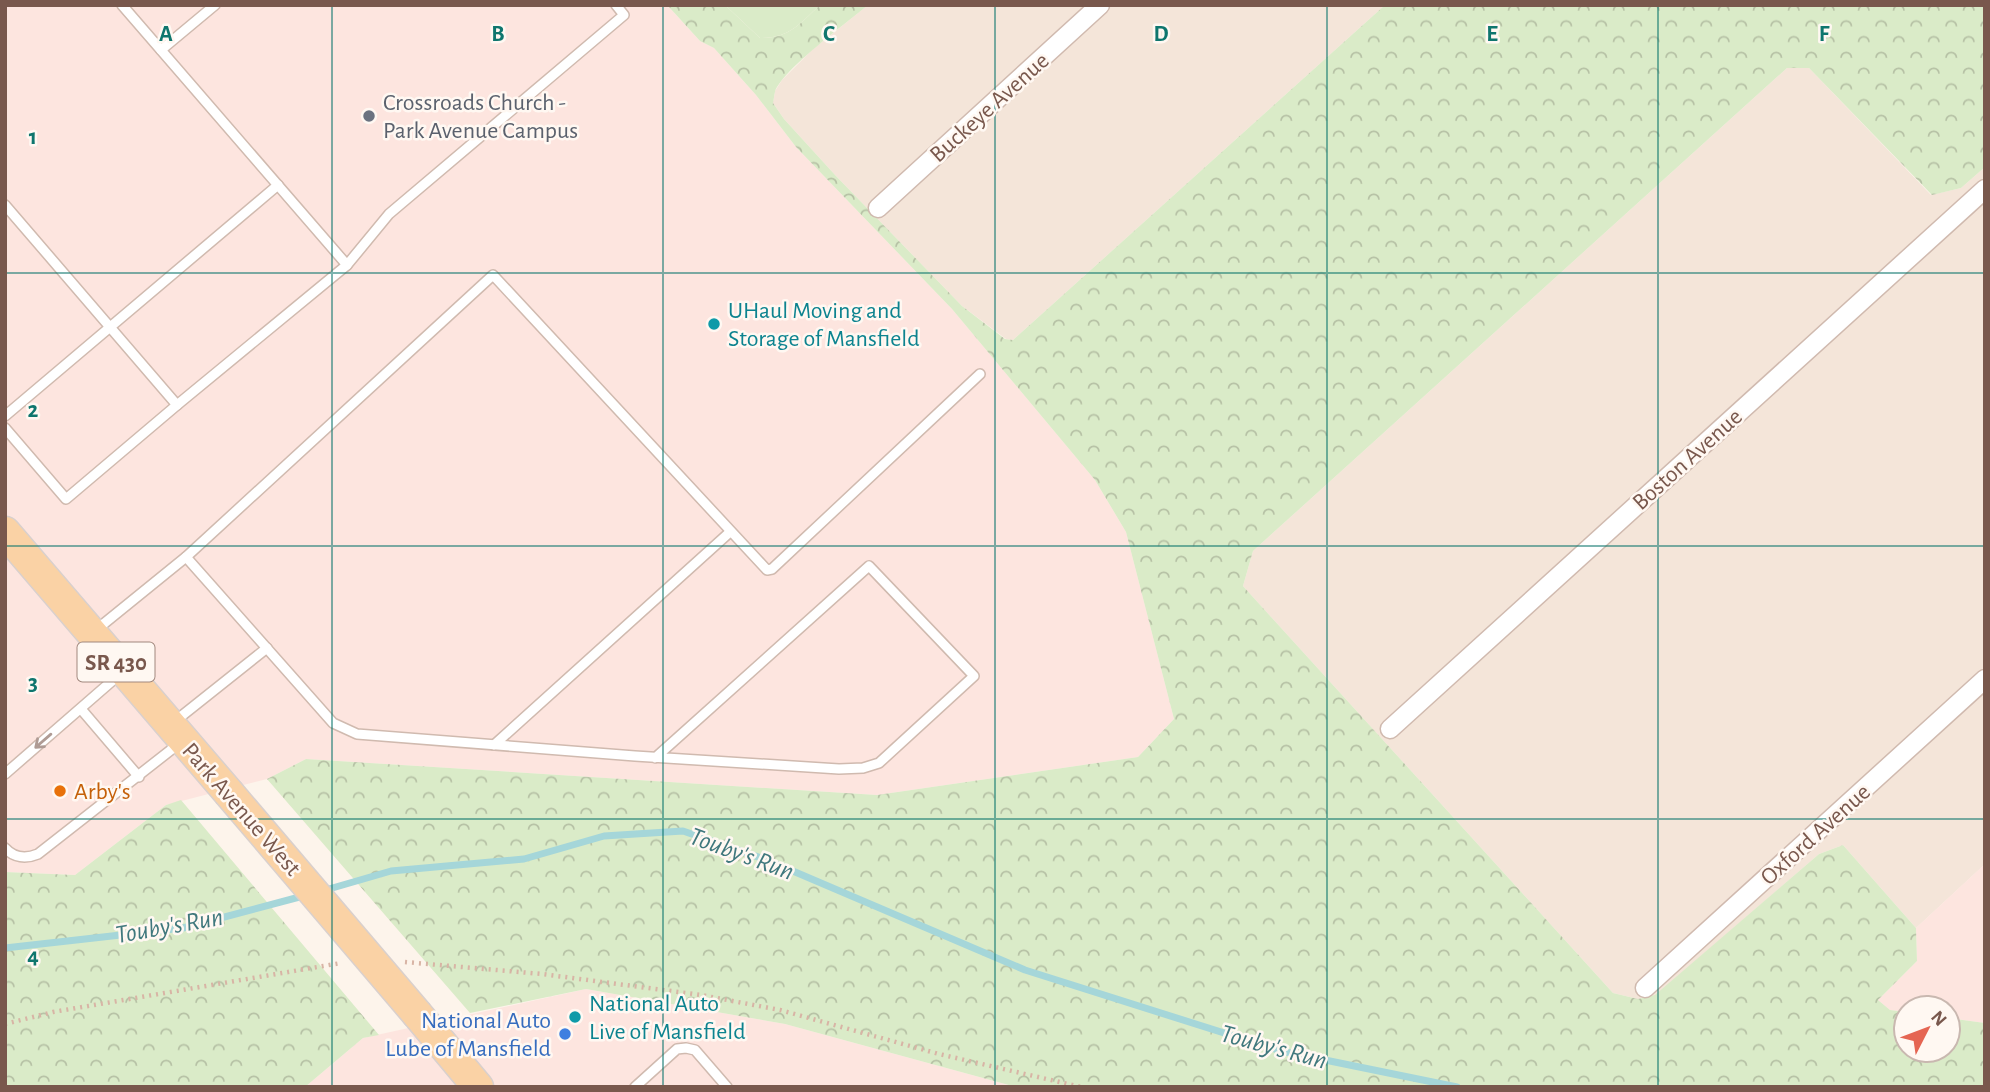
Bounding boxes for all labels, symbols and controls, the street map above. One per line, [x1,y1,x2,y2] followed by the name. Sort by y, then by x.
[159,23,173,46] text: A
[491,23,505,46] text: B
[823,23,835,46] text: C
[1153,23,1169,46] text: D
[1486,23,1498,46] text: E
[1819,23,1830,46] text: F
[926,48,1054,167] street label: Buckeye Avenue
[383,91,578,143] place label: Crossroads Church - Park Avenue Campus
[361,108,377,124] marker: Crossroads Church - Park Avenue Campus
[29,126,37,149] text: 1
[728,299,920,351] place label: UHaul Moving and Storage of Mansfield
[706,316,722,332] marker: UHaul Moving and Storage of Mansfield
[28,399,39,422] text: 2
[1628,404,1747,515] street label: Boston Avenue
[78,642,154,682] road number: SR 430
[28,672,38,695] text: 3
[35,733,53,749] one-way arrow
[177,739,305,881] street label: Park Avenue West
[74,780,131,804] place label: Arby's
[1756,780,1875,890] street label: Oxford Avenue
[52,783,68,799] marker: Arby's
[686,823,797,885] water label: Touby's Run
[113,904,225,948] water label: Touby's Run
[27,945,39,968] text: 4
[589,992,746,1044] place label: National Auto Live of Mansfield
[1892,994,1962,1064] north arrow
[1927,1007,1950,1030] text: N
[385,1009,551,1061] place label: National Auto Lube of Mansfield
[567,1009,583,1025] marker: National Auto Live of Mansfield
[1218,1020,1330,1074] water label: Touby's Run
[557,1026,573,1042] marker: National Auto Lube of Mansfield

